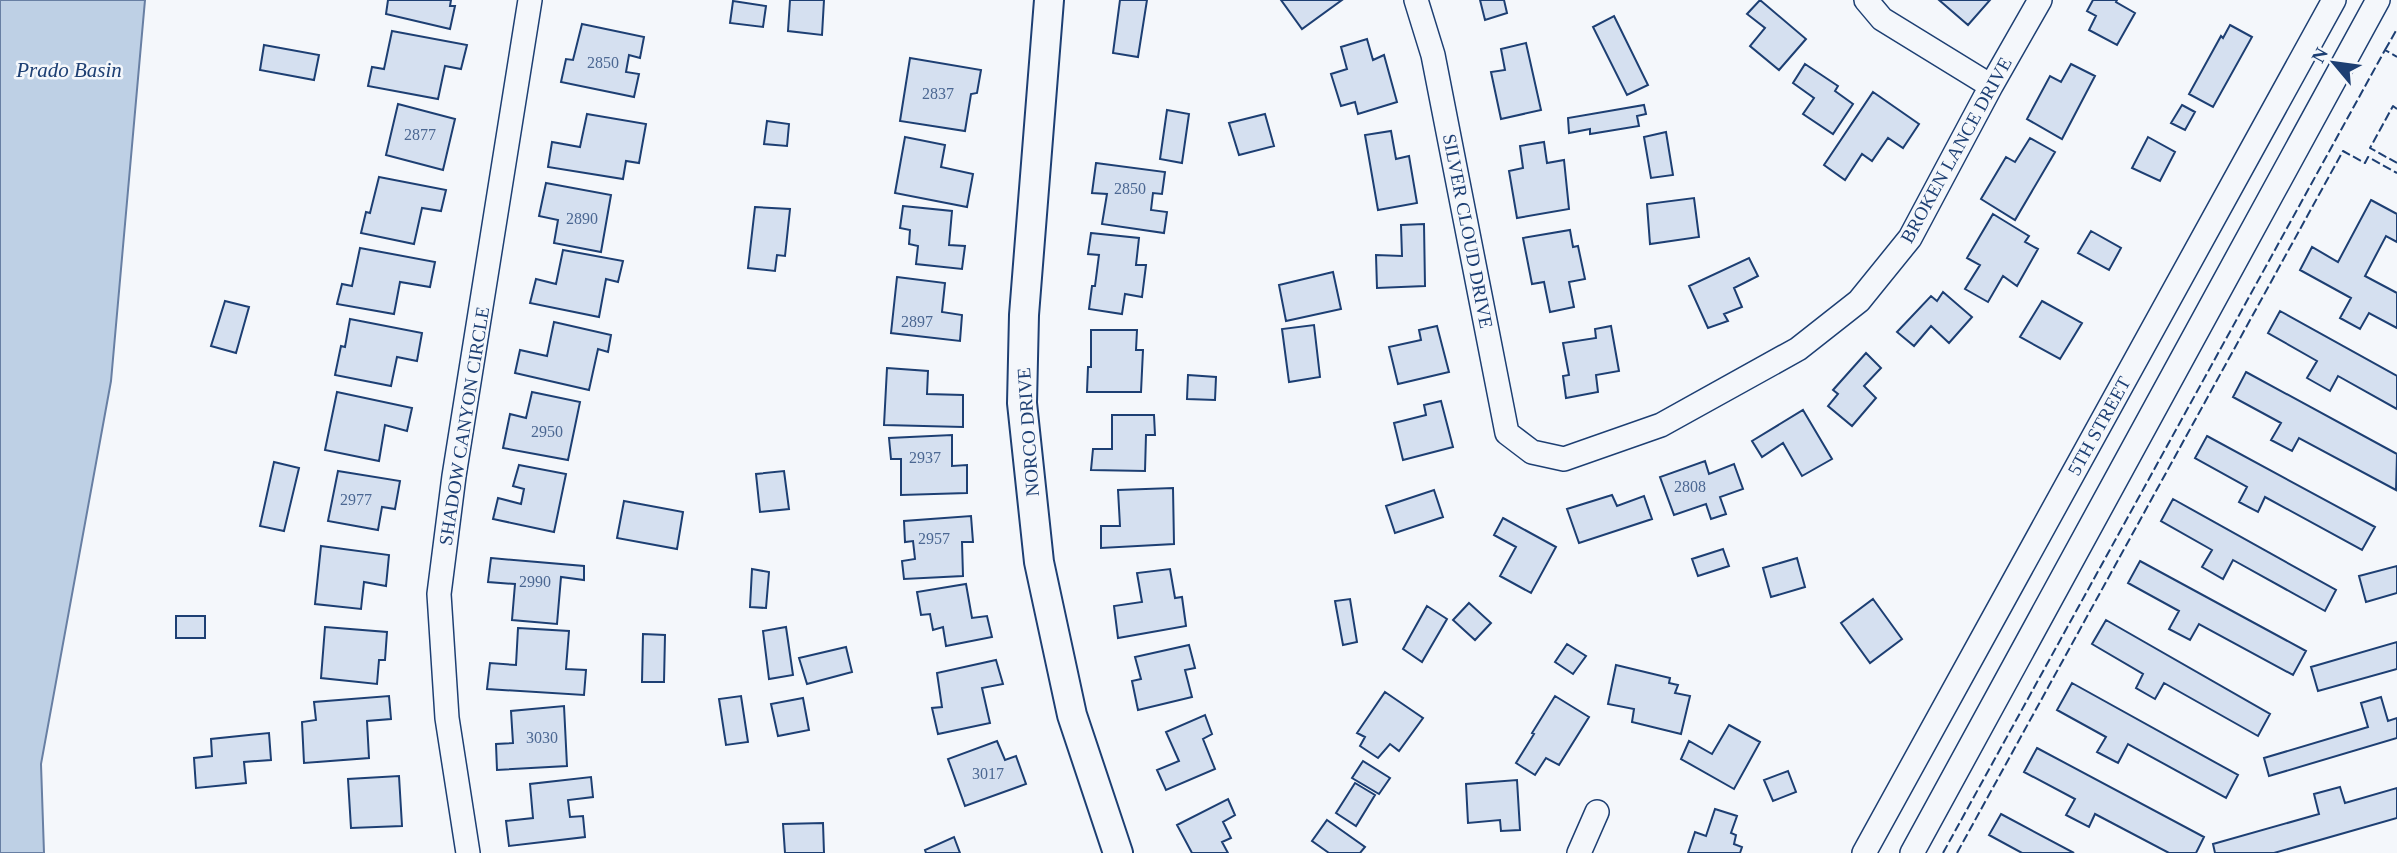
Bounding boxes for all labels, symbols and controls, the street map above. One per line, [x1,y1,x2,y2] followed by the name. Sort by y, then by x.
[2299,28,2369,98] north arrow
[2307,44,2332,66] text: N
[587,54,619,71] house number: 2850
[1896,54,2016,246] street label: BROKEN LANCE DRIVE
[15,58,122,82] water label: Prado Basin
[922,85,954,102] house number: 2837
[404,126,436,143] house number: 2877
[1439,132,1497,330] street label: SILVER CLOUD DRIVE
[1114,180,1146,197] house number: 2850
[566,210,598,227] house number: 2890
[435,305,493,547] street label: SHADOW CANYON CIRCLE
[901,313,933,330] house number: 2897
[1013,367,1043,497] street label: NORCO DRIVE
[2063,373,2135,479] street label: 5TH STREET
[531,423,563,440] house number: 2950
[909,449,941,466] house number: 2937
[1674,478,1706,495] house number: 2808
[340,491,372,508] house number: 2977
[918,530,950,547] house number: 2957
[519,573,551,590] house number: 2990
[526,729,558,746] house number: 3030
[972,765,1004,782] house number: 3017

